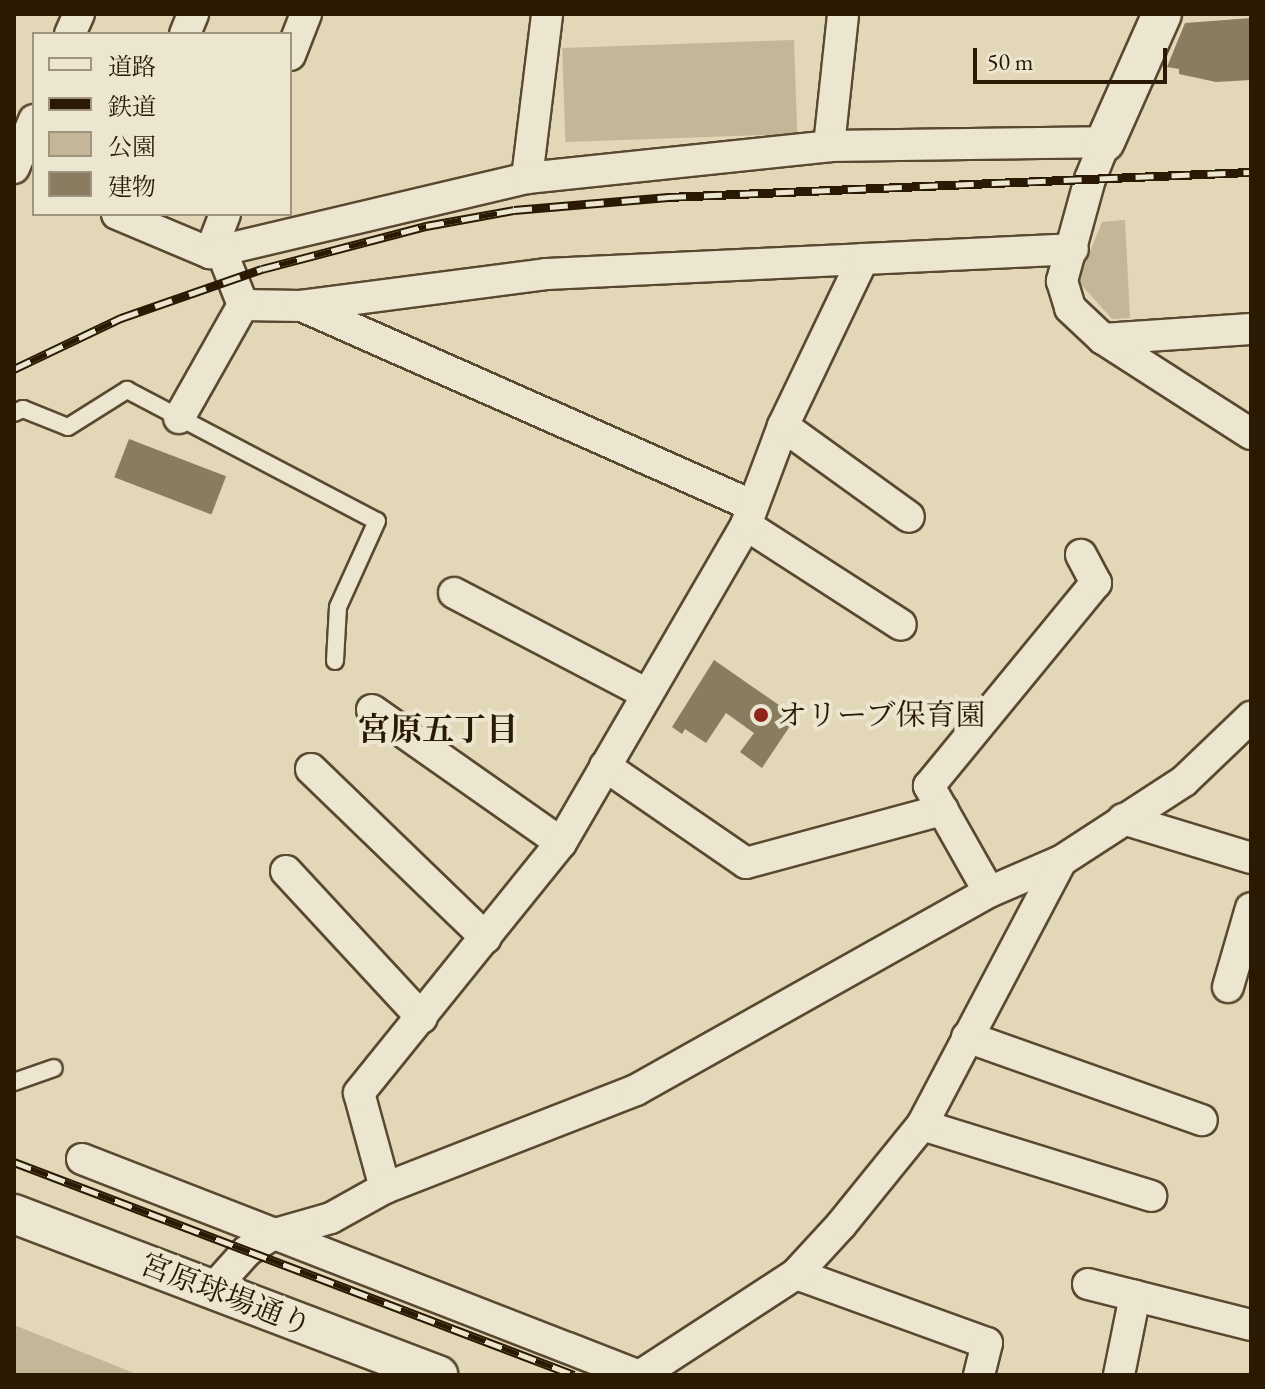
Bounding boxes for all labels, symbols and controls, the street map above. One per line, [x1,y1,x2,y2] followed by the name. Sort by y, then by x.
[32,32,292,216] legend
[977,32,1171,82] scale bar
[987,46,1034,77] text: 50 m
[108,51,156,82] text: 道路
[108,91,156,122] text: 鉄道
[108,131,156,162] text: 公園
[108,171,156,202] text: 建物
[777,697,987,733] place label: オリーブ保育園
[752,706,770,724] marker: オリーブ保育園
[358,710,518,748] district label: 宮原五丁目
[136,1246,316,1344] street label: 宮原球場通り

